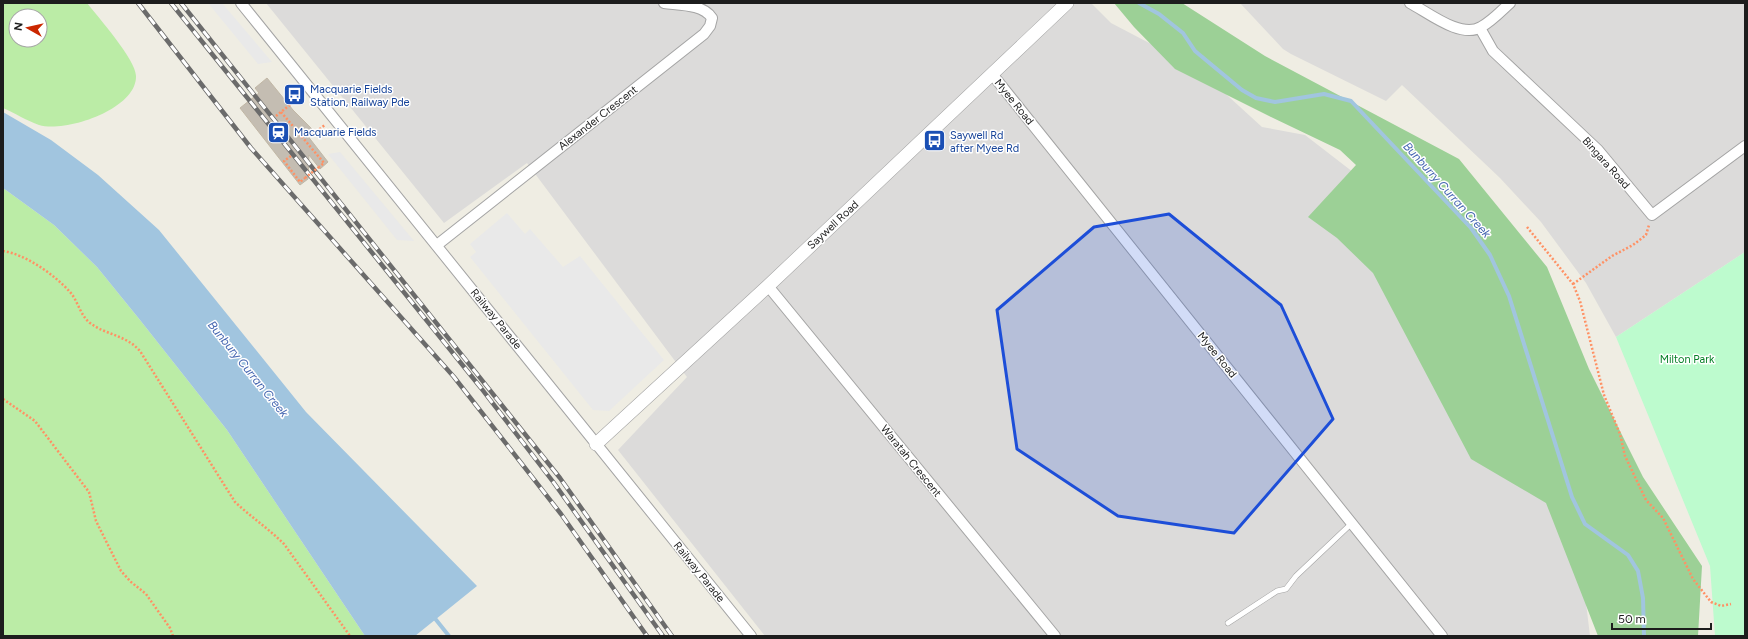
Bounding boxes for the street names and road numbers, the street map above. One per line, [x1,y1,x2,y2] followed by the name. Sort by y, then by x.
[992,77,1036,127] street label: Myee Road
[556,83,640,153] street label: Alexander Crescent
[1579,135,1633,191] street label: Bingara Road
[805,198,861,252] street label: Saywell Road
[468,286,524,352] street label: Railway Parade
[1195,330,1239,380] street label: Myee Road
[878,422,944,500] street label: Waratah Crescent
[671,539,727,605] street label: Railway Parade

